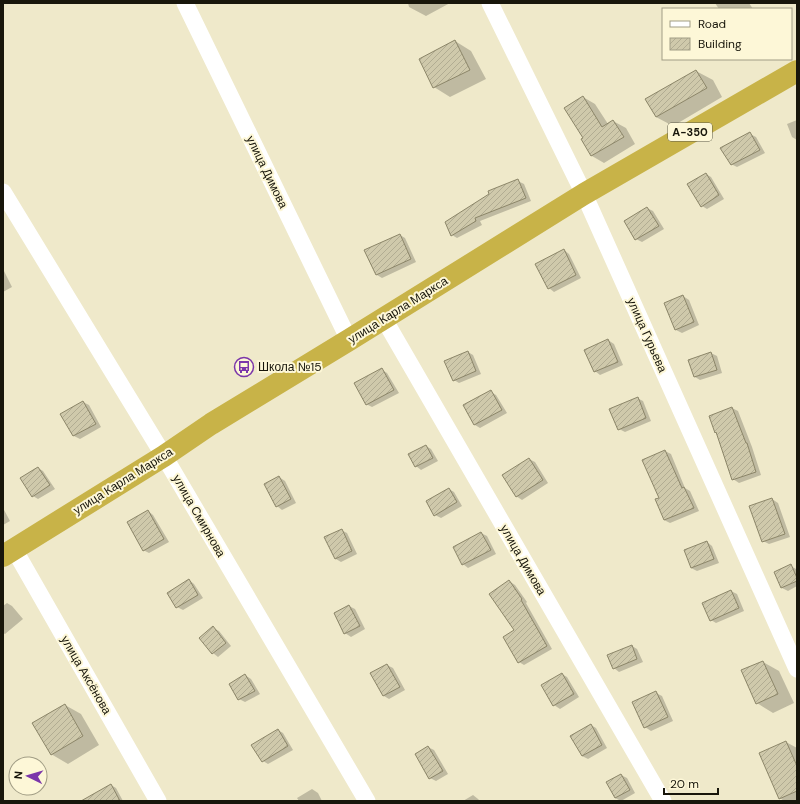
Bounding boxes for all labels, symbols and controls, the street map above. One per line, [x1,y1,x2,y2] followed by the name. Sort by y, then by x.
[662,8,792,60] legend
[698,16,726,32] text: Road
[698,36,742,52] text: Building
[668,123,712,141] road number: А-350
[243,133,292,211] street label: улица Димова
[345,273,451,347] street label: улица Карла Маркса
[623,295,671,375] street label: улица Гурьева
[233,356,255,378] bus stop icon: Школа №15
[258,359,322,375] place label: Школа №15
[70,444,176,518] street label: улица Карла Маркса
[169,472,229,560] street label: улица Смирнова
[496,522,550,598] street label: улица Димова
[57,633,115,718] street label: улица Аксёнова
[8,756,48,796] north arrow
[664,770,718,796] scale bar
[11,771,25,780] text: N
[670,776,699,792] text: 20 m

